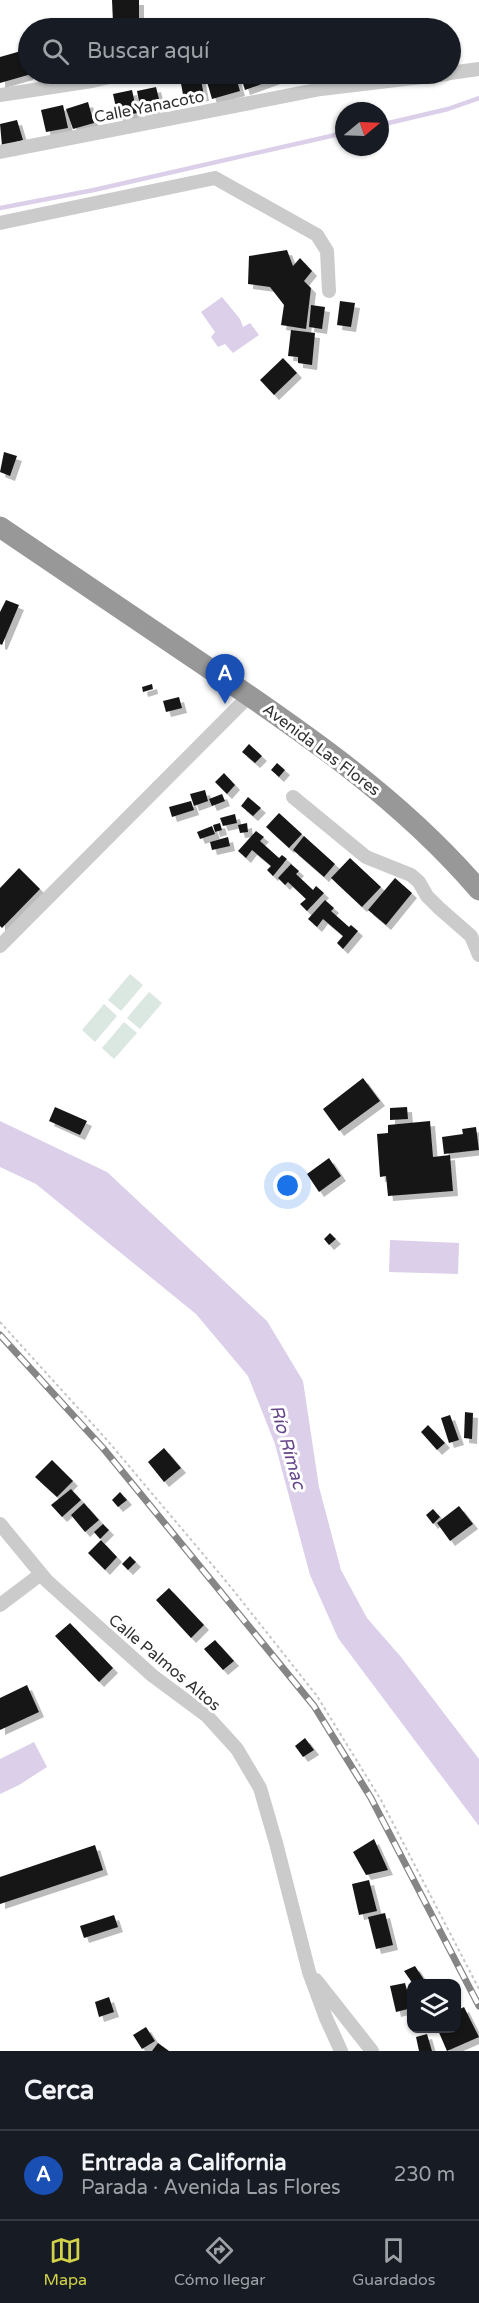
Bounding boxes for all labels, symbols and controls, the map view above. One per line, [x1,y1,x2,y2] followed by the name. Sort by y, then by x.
[18,18,461,84] search box
[39,35,72,68] icon: search
[87,38,209,64] text: Buscar aquí
[92,86,206,127] street label: Calle Yanacoto
[335,102,389,156] north arrow
[206,654,244,704] pin: A
[259,699,384,800] street label: Avenida Las Flores
[273,1171,302,1200] your location
[266,1402,311,1494] water label: Río Rímac
[104,1610,224,1715] street label: Calle Palmos Altos
[407,1979,461,2033] map controls
[407,1979,461,2033] button: layers
[24,2075,94,2106] text: Cerca
[81,2150,287,2176] text: Entrada a California
[36,2163,51,2187] text: A
[394,2163,455,2187] text: 230 m
[81,2176,341,2200] text: Parada · Avenida Las Flores
[43,2234,87,2290] tab: Mapa
[174,2234,265,2290] tab: Cómo llegar
[352,2234,436,2290] tab: Guardados

